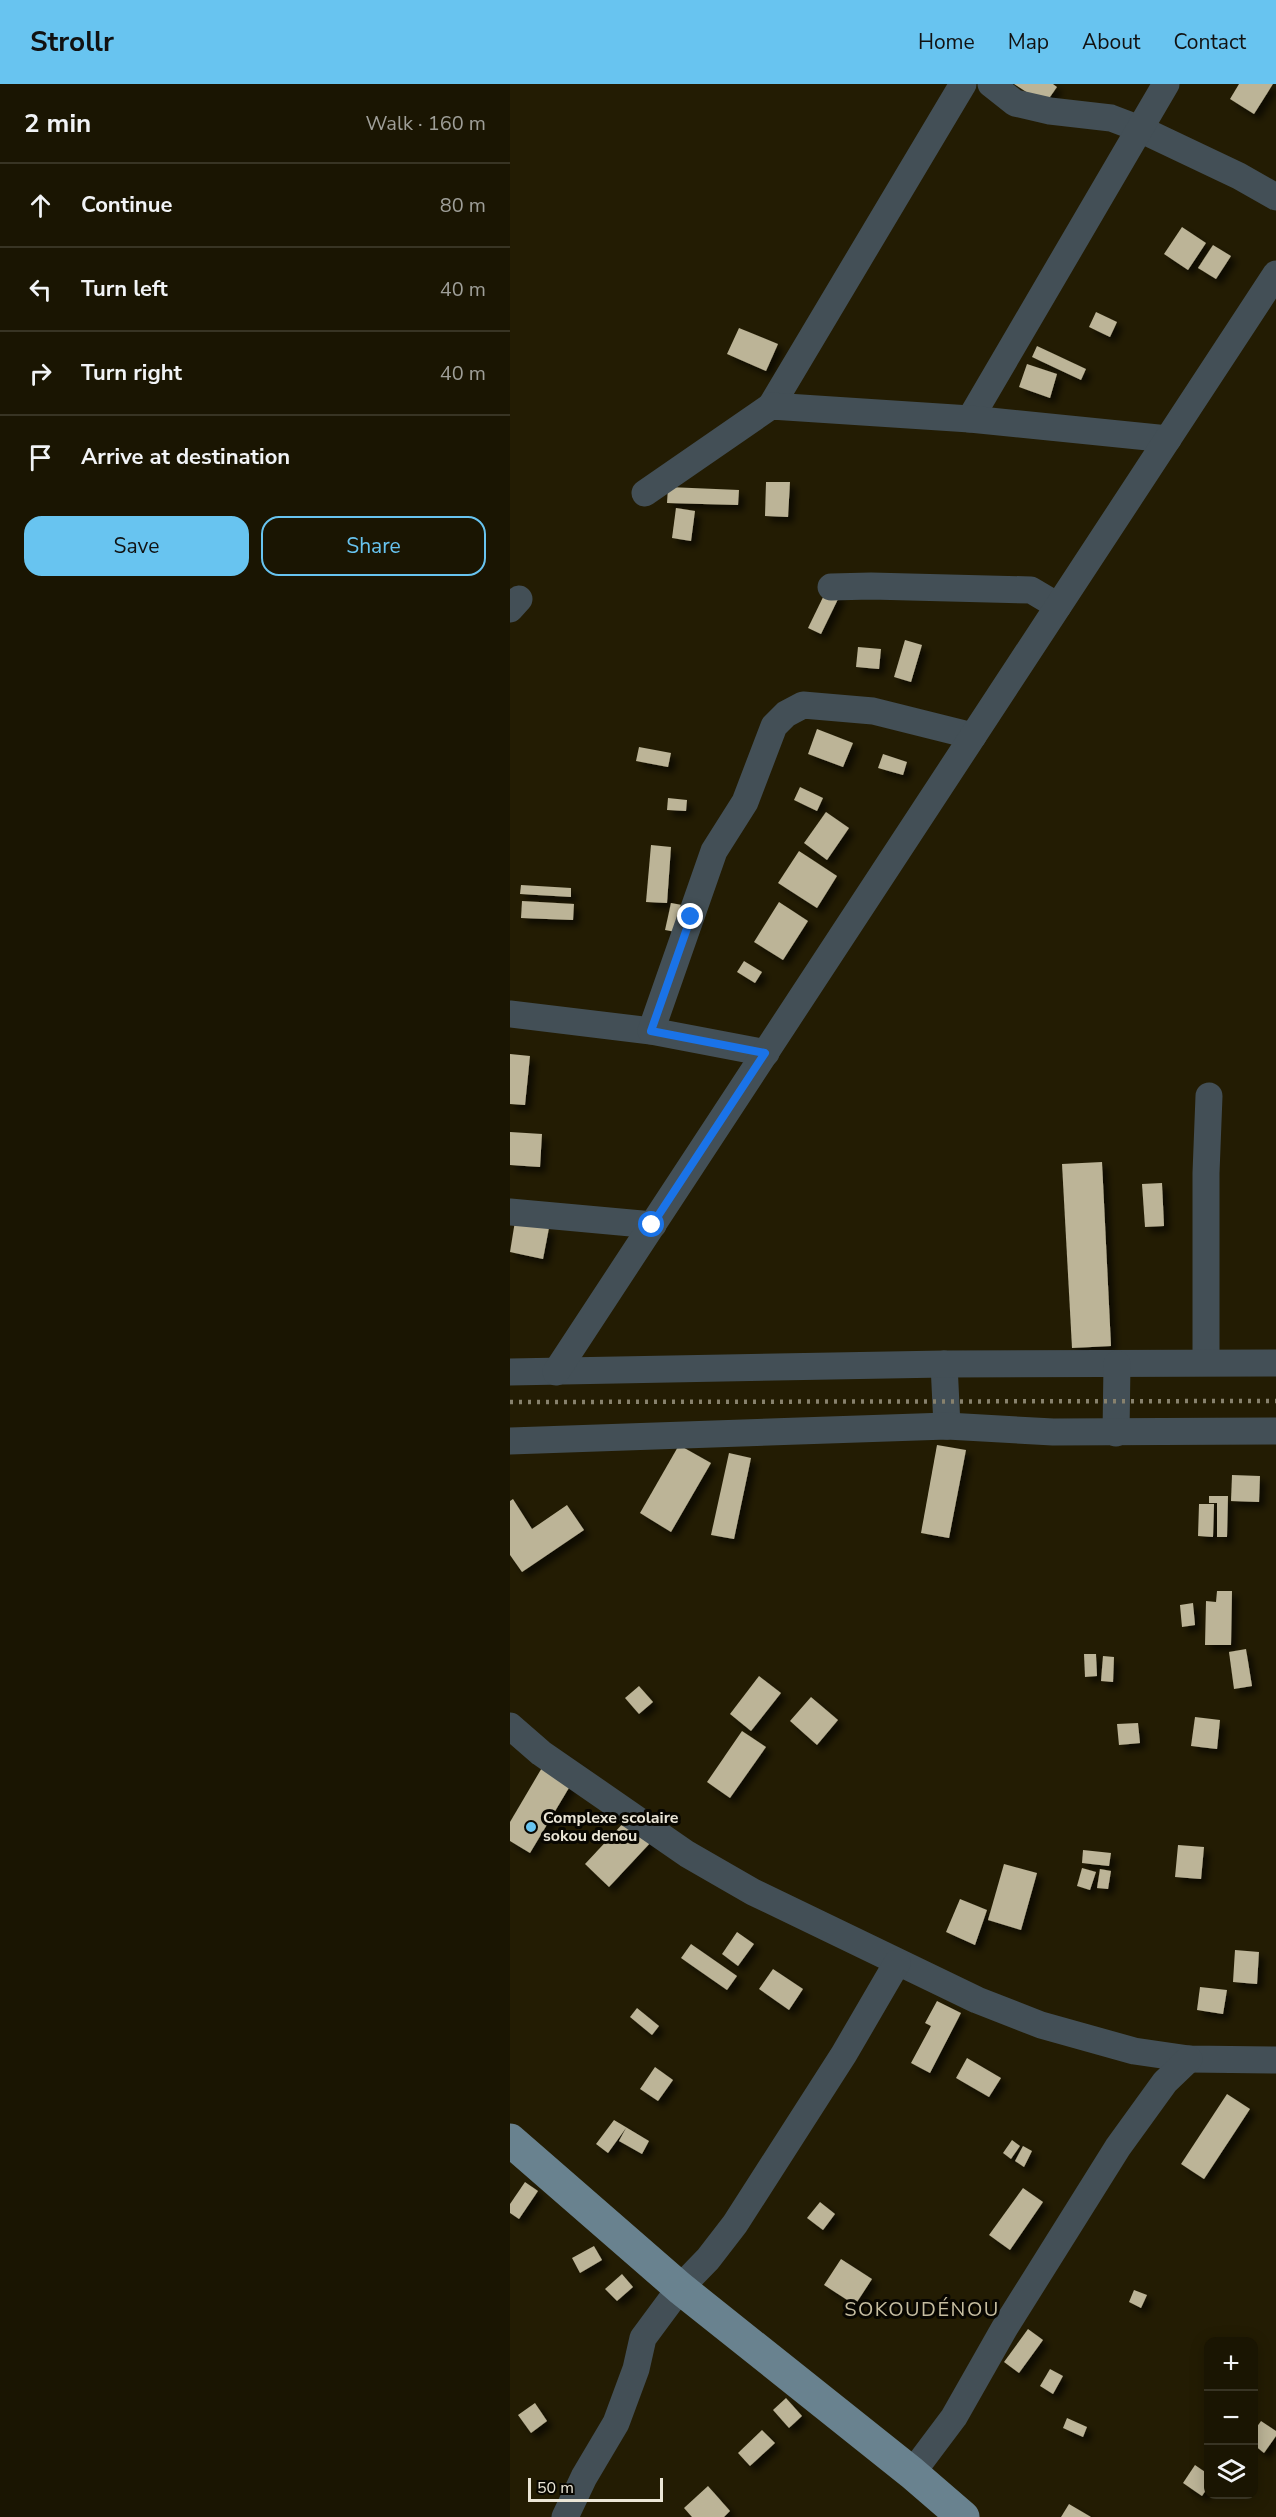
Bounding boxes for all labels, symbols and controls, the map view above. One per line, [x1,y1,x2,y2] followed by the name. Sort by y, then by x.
[30,23,114,61] text: Strollr
[918,28,975,56] text: Home
[1008,28,1049,56] text: Map
[1082,28,1140,56] text: About
[1173,28,1246,56] text: Contact
[24,106,91,141] text: 2 min
[366,110,486,137] text: Walk · 160 m
[24,189,57,222] icon: ahead
[81,190,172,220] text: Continue
[440,192,486,219] text: 80 m
[24,273,57,306] icon: left
[81,274,168,304] text: Turn left
[440,276,486,303] text: 40 m
[24,357,57,390] icon: right
[81,358,182,388] text: Turn right
[440,360,486,387] text: 40 m
[24,441,57,474] icon: arrive
[81,442,290,472] text: Arrive at destination
[24,516,249,576] button: Save
[261,516,486,576] button: Share
[677,903,703,929] route end
[638,1211,664,1237] route start
[543,1807,679,1847] place label: Complexe scolaire sokou denou
[524,1820,538,1834] marker: Complexe scolaire sokou denou
[844,2296,1000,2323] district label: SOKOUDÉNOU
[1204,2337,1258,2499] map controls
[1204,2337,1258,2391] button: +
[1204,2391,1258,2445] button: −
[1204,2445,1258,2499] button: layers
[528,2475,663,2502] scale bar
[537,2477,574,2499] text: 50 m

